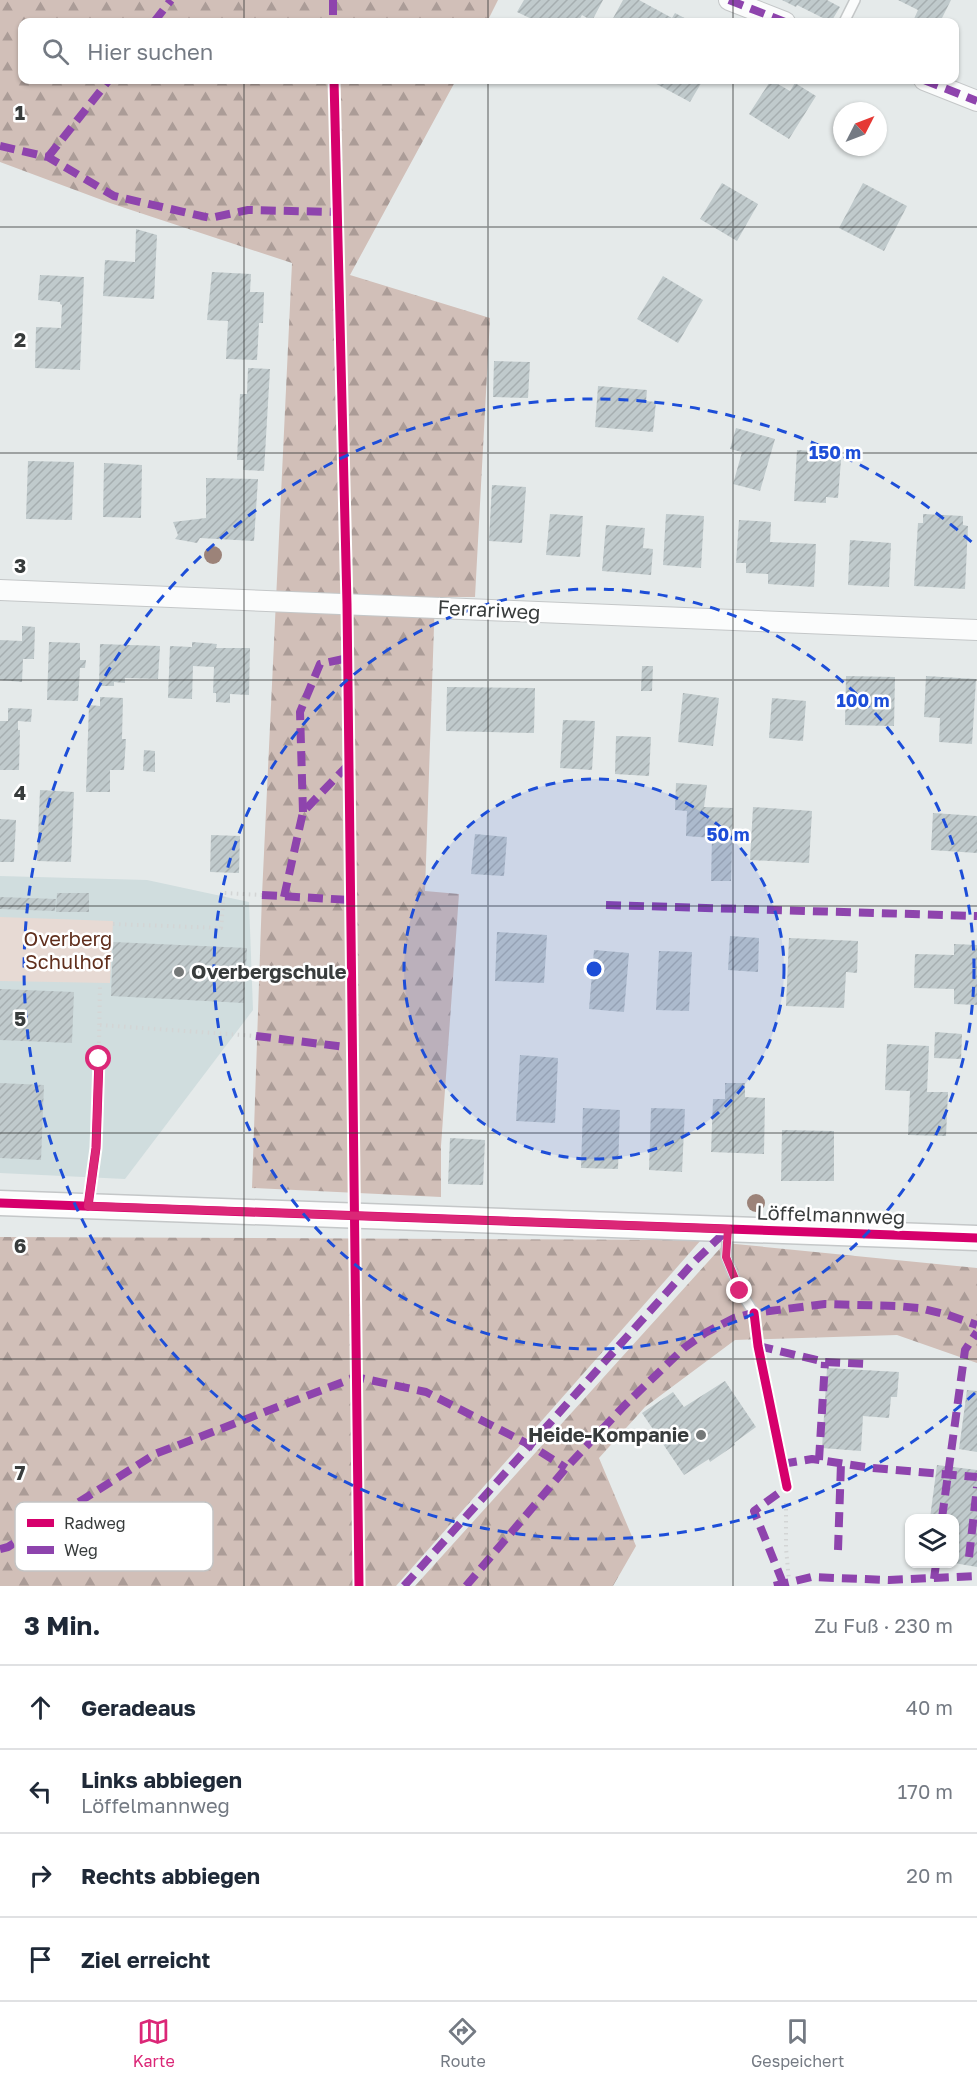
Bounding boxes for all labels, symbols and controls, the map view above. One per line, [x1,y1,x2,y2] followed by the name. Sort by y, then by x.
[18,18,959,84] search box
[39,35,72,68] icon: search
[87,38,213,65] text: Hier suchen
[15,100,25,124] text: 1
[833,102,887,156] north arrow
[14,327,26,351] text: 2
[809,441,861,463] text: 150 m
[14,553,26,577] text: 3
[437,594,541,624] street label: Ferrariweg
[837,689,889,711] text: 100 m
[14,780,26,804] text: 4
[707,823,749,845] text: 50 m
[24,926,112,973] park label: Overberg Schulhof
[191,959,347,983] place label: Overbergschule
[584,959,604,979] centre of rings
[172,965,186,979] marker: Overbergschule
[14,1006,26,1030] text: 5
[85,1045,111,1071] route start
[756,1199,906,1229] street label: Löffelmannweg
[14,1233,26,1257] text: 6
[726,1277,752,1303] route end
[528,1422,689,1446] place label: Heide-Kompanie
[694,1428,708,1442] marker: Heide-Kompanie
[15,1460,26,1484] text: 7
[15,1502,213,1571] legend
[64,1513,126,1533] text: Radweg
[905,1514,959,1568] map controls
[905,1514,959,1568] button: layers
[64,1540,98,1560] text: Weg
[24,1610,101,1641] text: 3 Min.
[814,1613,953,1637] text: Zu Fuß · 230 m
[24,1691,57,1724] icon: ahead
[81,1694,196,1721] text: Geradeaus
[906,1695,953,1719] text: 40 m
[81,1766,242,1793] text: Links abbiegen
[24,1775,57,1808] icon: left
[898,1779,953,1803] text: 170 m
[81,1793,230,1817] text: Löffelmannweg
[24,1859,57,1892] icon: right
[81,1862,260,1889] text: Rechts abbiegen
[906,1863,953,1887] text: 20 m
[24,1943,57,1976] icon: arrive
[81,1946,210,1973] text: Ziel erreicht
[133,2015,175,2071] tab: Karte
[440,2015,486,2071] tab: Route
[751,2015,844,2071] tab: Gespeichert

